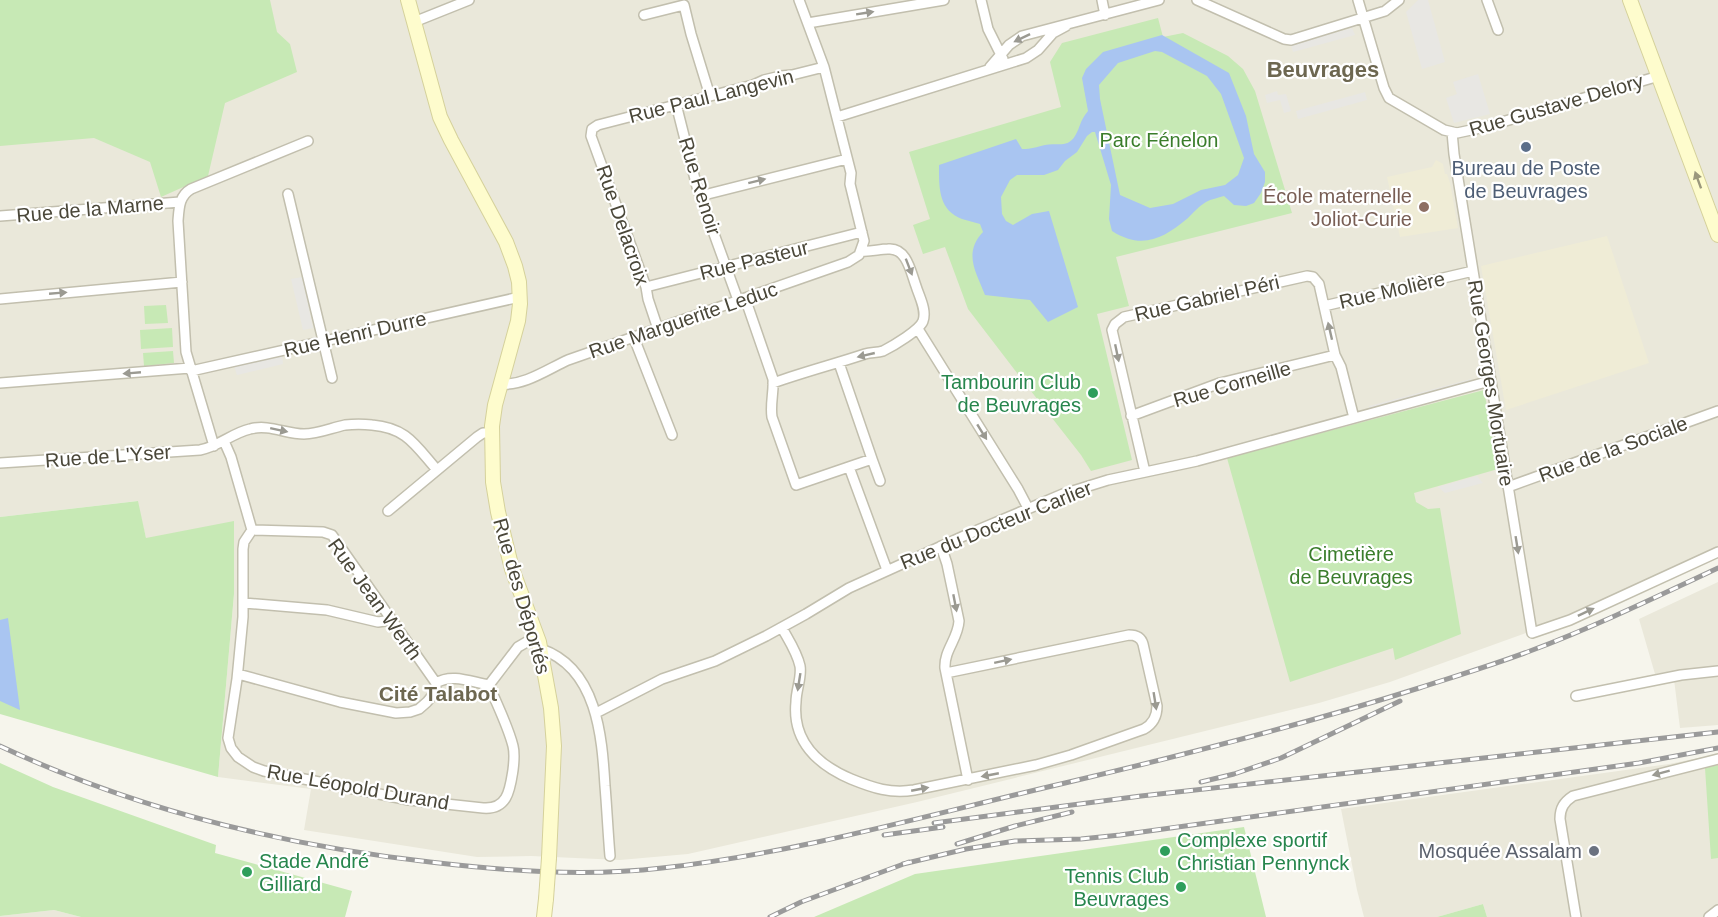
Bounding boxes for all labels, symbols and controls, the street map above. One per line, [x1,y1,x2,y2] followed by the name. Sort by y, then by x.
[856,8,875,17] one-way arrow
[1013,33,1030,42] one-way arrow
[1267,57,1379,82] district label: Beuvrages
[626,65,796,127] street label: Rue Paul Langevin
[1466,70,1646,140] street label: Rue Gustave Delory
[1100,129,1218,151] park label: Parc Fénelon
[675,134,725,238] street label: Rue Renoir
[1519,140,1533,154] marker: Bureau de Poste de Beuvrages
[1452,157,1601,202] place label: Bureau de Poste de Beuvrages
[592,162,654,288] street label: Rue Delacroix
[1692,171,1702,189] one-way arrow
[748,176,766,186] one-way arrow
[1263,185,1412,230] place label: École maternelle Joliot-Curie
[15,192,165,226] street label: Rue de la Marne
[1417,200,1431,214] marker: École maternelle Joliot-Curie
[697,236,811,284] street label: Rue Pasteur
[904,259,914,277] one-way arrow
[1337,267,1447,313] street label: Rue Molière
[1132,271,1282,325] street label: Rue Gabriel Péri
[586,277,780,363] street label: Rue Marguerite Leduc
[1464,278,1518,488] street label: Rue Georges Mortuaire
[49,289,68,298] one-way arrow
[282,307,428,361] street label: Rue Henri Durre
[1324,321,1334,340] one-way arrow
[1112,344,1122,363] one-way arrow
[857,350,875,360] one-way arrow
[1171,357,1293,411] street label: Rue Corneille
[122,368,141,378] one-way arrow
[941,371,1081,416] place label: Tambourin Club de Beuvrages
[1086,386,1100,400] marker: Tambourin Club de Beuvrages
[1536,412,1690,486] street label: Rue de la Sociale
[977,424,988,440] one-way arrow
[270,426,289,435] one-way arrow
[44,441,172,471] street label: Rue de L'Yser
[897,476,1095,574] street label: Rue du Docteur Carlier
[489,515,555,677] street label: Rue des Déportés
[324,534,426,664] street label: Rue Jean Werth
[1513,536,1522,555] one-way arrow
[1289,543,1413,588] park label: Cimetière de Beuvrages
[951,593,960,612] one-way arrow
[1578,608,1595,617] one-way arrow
[994,656,1013,665] one-way arrow
[794,672,803,691] one-way arrow
[379,682,497,705] district label: Cité Talabot
[1151,692,1160,711] one-way arrow
[265,760,451,814] street label: Rue Léopold Durand
[1652,768,1670,778] one-way arrow
[980,771,999,780] one-way arrow
[911,784,930,793] one-way arrow
[1177,829,1350,874] place label: Complexe sportif Christian Pennynck
[1419,840,1582,862] place label: Mosquée Assalam
[1158,844,1172,858] marker: Complexe sportif Christian Pennynck
[1587,844,1601,858] marker: Mosquée Assalam
[259,850,369,895] place label: Stade André Gilliard
[240,865,254,879] marker: Stade André Gilliard
[1064,865,1169,910] place label: Tennis Club Beuvrages
[1174,880,1188,894] marker: Tennis Club Beuvrages

